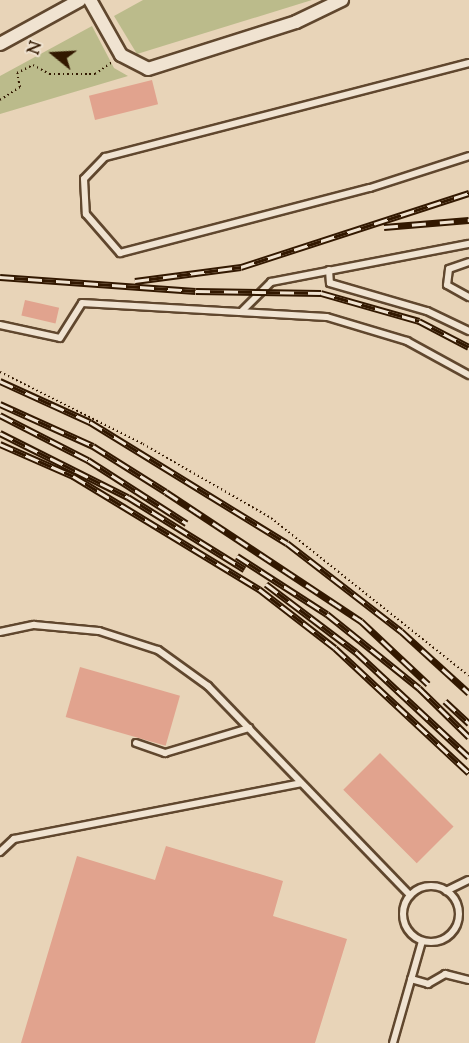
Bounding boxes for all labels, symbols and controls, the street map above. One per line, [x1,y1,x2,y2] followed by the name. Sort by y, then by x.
[24,24,84,84] north arrow
[23,39,49,58] text: N

